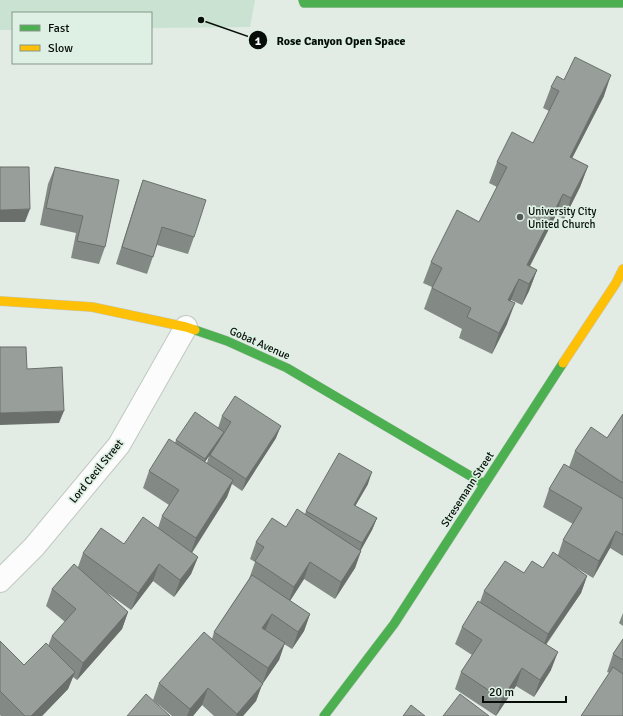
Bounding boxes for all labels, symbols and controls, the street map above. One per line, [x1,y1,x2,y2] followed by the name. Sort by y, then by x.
[12,12,152,64] legend
[48,21,69,36] text: Fast
[248,28,413,52] callout: Rose Canyon Open Space
[255,34,262,49] text: 1
[277,34,406,49] text: Rose Canyon Open Space
[48,41,73,56] text: Slow
[528,205,597,231] place label: University City United Church
[515,212,525,222] marker: University City United Church
[228,324,292,363] street label: Gobat Avenue
[67,437,126,506] street label: Lord Cecil Street
[438,449,497,529] street label: Stresemann Street
[483,678,566,704] scale bar
[489,685,514,700] text: 20 m

